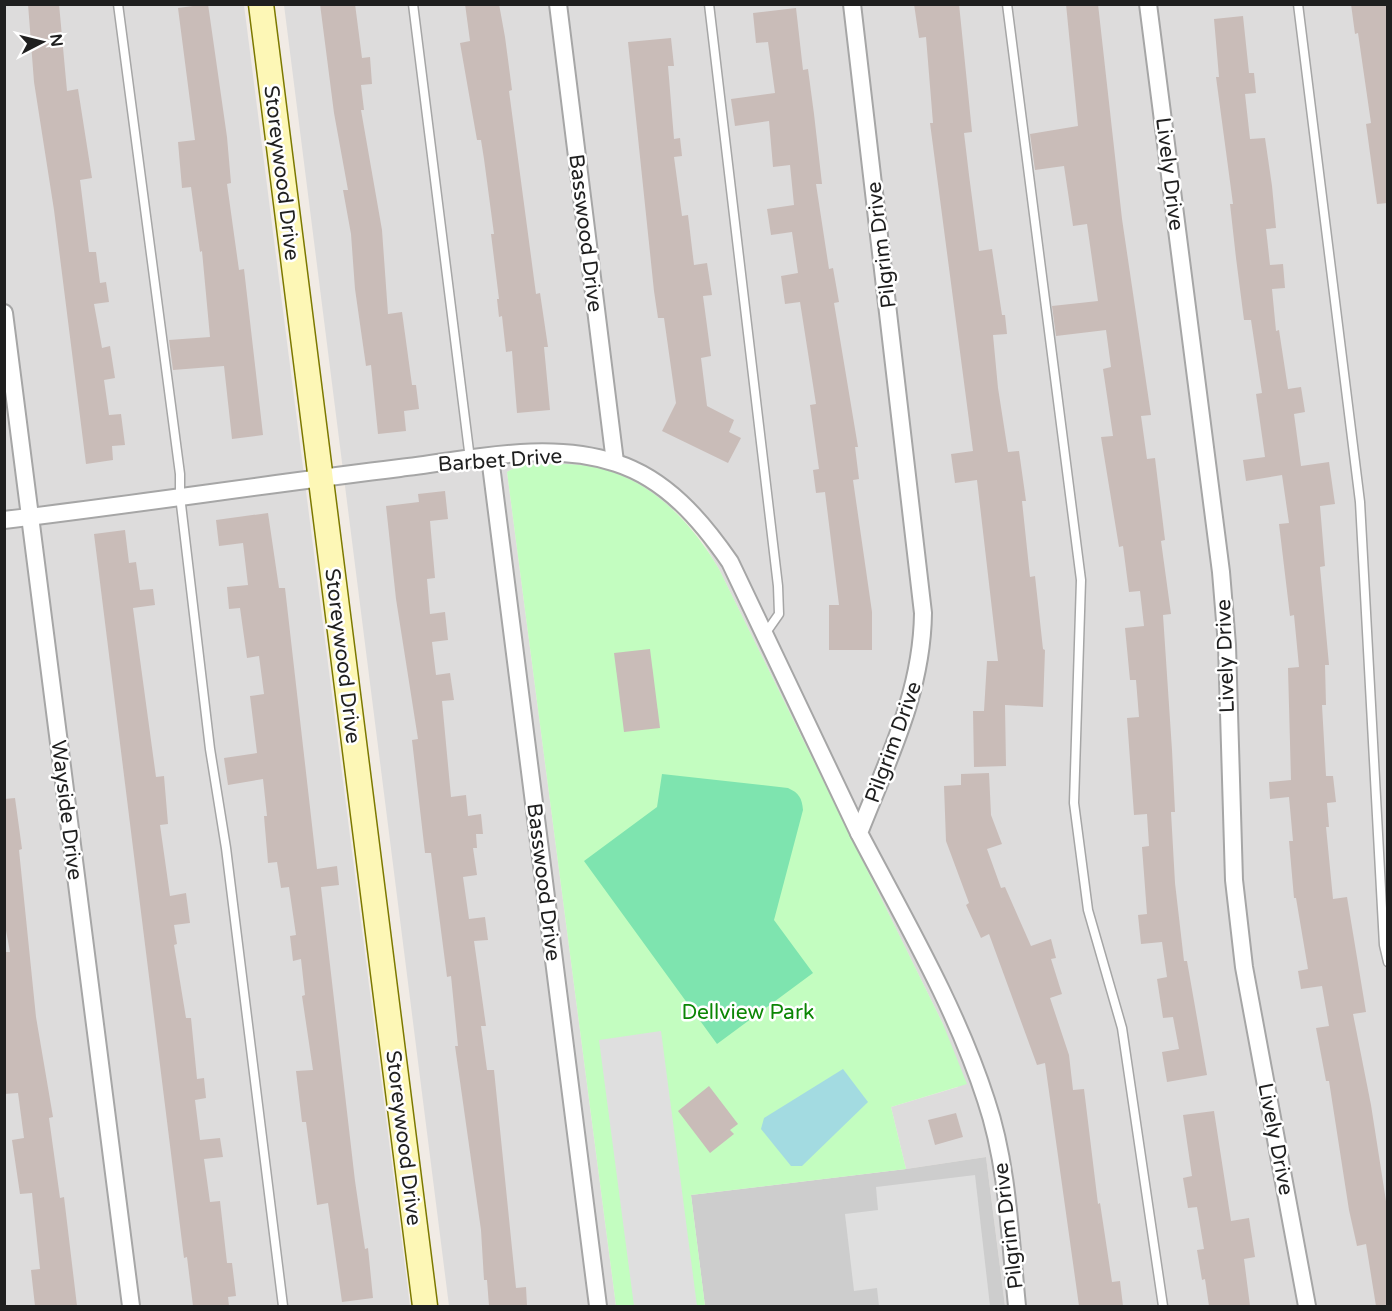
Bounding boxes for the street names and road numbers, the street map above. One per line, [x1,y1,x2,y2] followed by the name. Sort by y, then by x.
[258,84,305,262] street label: Storeywood Drive
[1150,116,1189,232] street label: Lively Drive
[563,153,608,314] street label: Basswood Drive
[861,180,902,310] street label: Pilgrim Drive
[437,444,563,477] street label: Barbet Drive
[319,567,366,745] street label: Storeywood Drive
[1211,599,1240,713] street label: Lively Drive
[860,678,927,806] street label: Pilgrim Drive
[46,739,88,882] street label: Wayside Drive
[521,802,566,963] street label: Basswood Drive
[380,1049,427,1227] street label: Storeywood Drive
[1252,1081,1299,1197] street label: Lively Drive
[988,1161,1029,1291] street label: Pilgrim Drive

